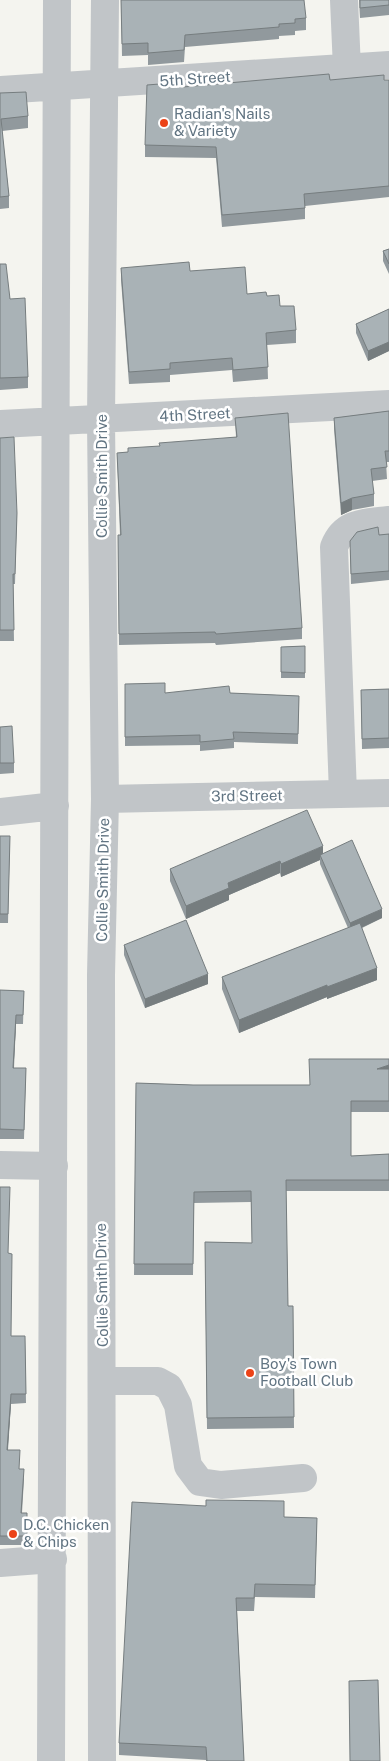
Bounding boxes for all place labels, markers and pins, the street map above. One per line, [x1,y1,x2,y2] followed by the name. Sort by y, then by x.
[174,105,270,139] place label: Radian's Nails & Variety
[158,117,170,129] marker: Radian's Nails & Variety
[260,1355,353,1389] place label: Boy's Town Football Club
[244,1367,256,1379] marker: Boy's Town Football Club
[23,1516,109,1550] place label: D.C. Chicken & Chips
[7,1528,19,1540] marker: D.C. Chicken & Chips

